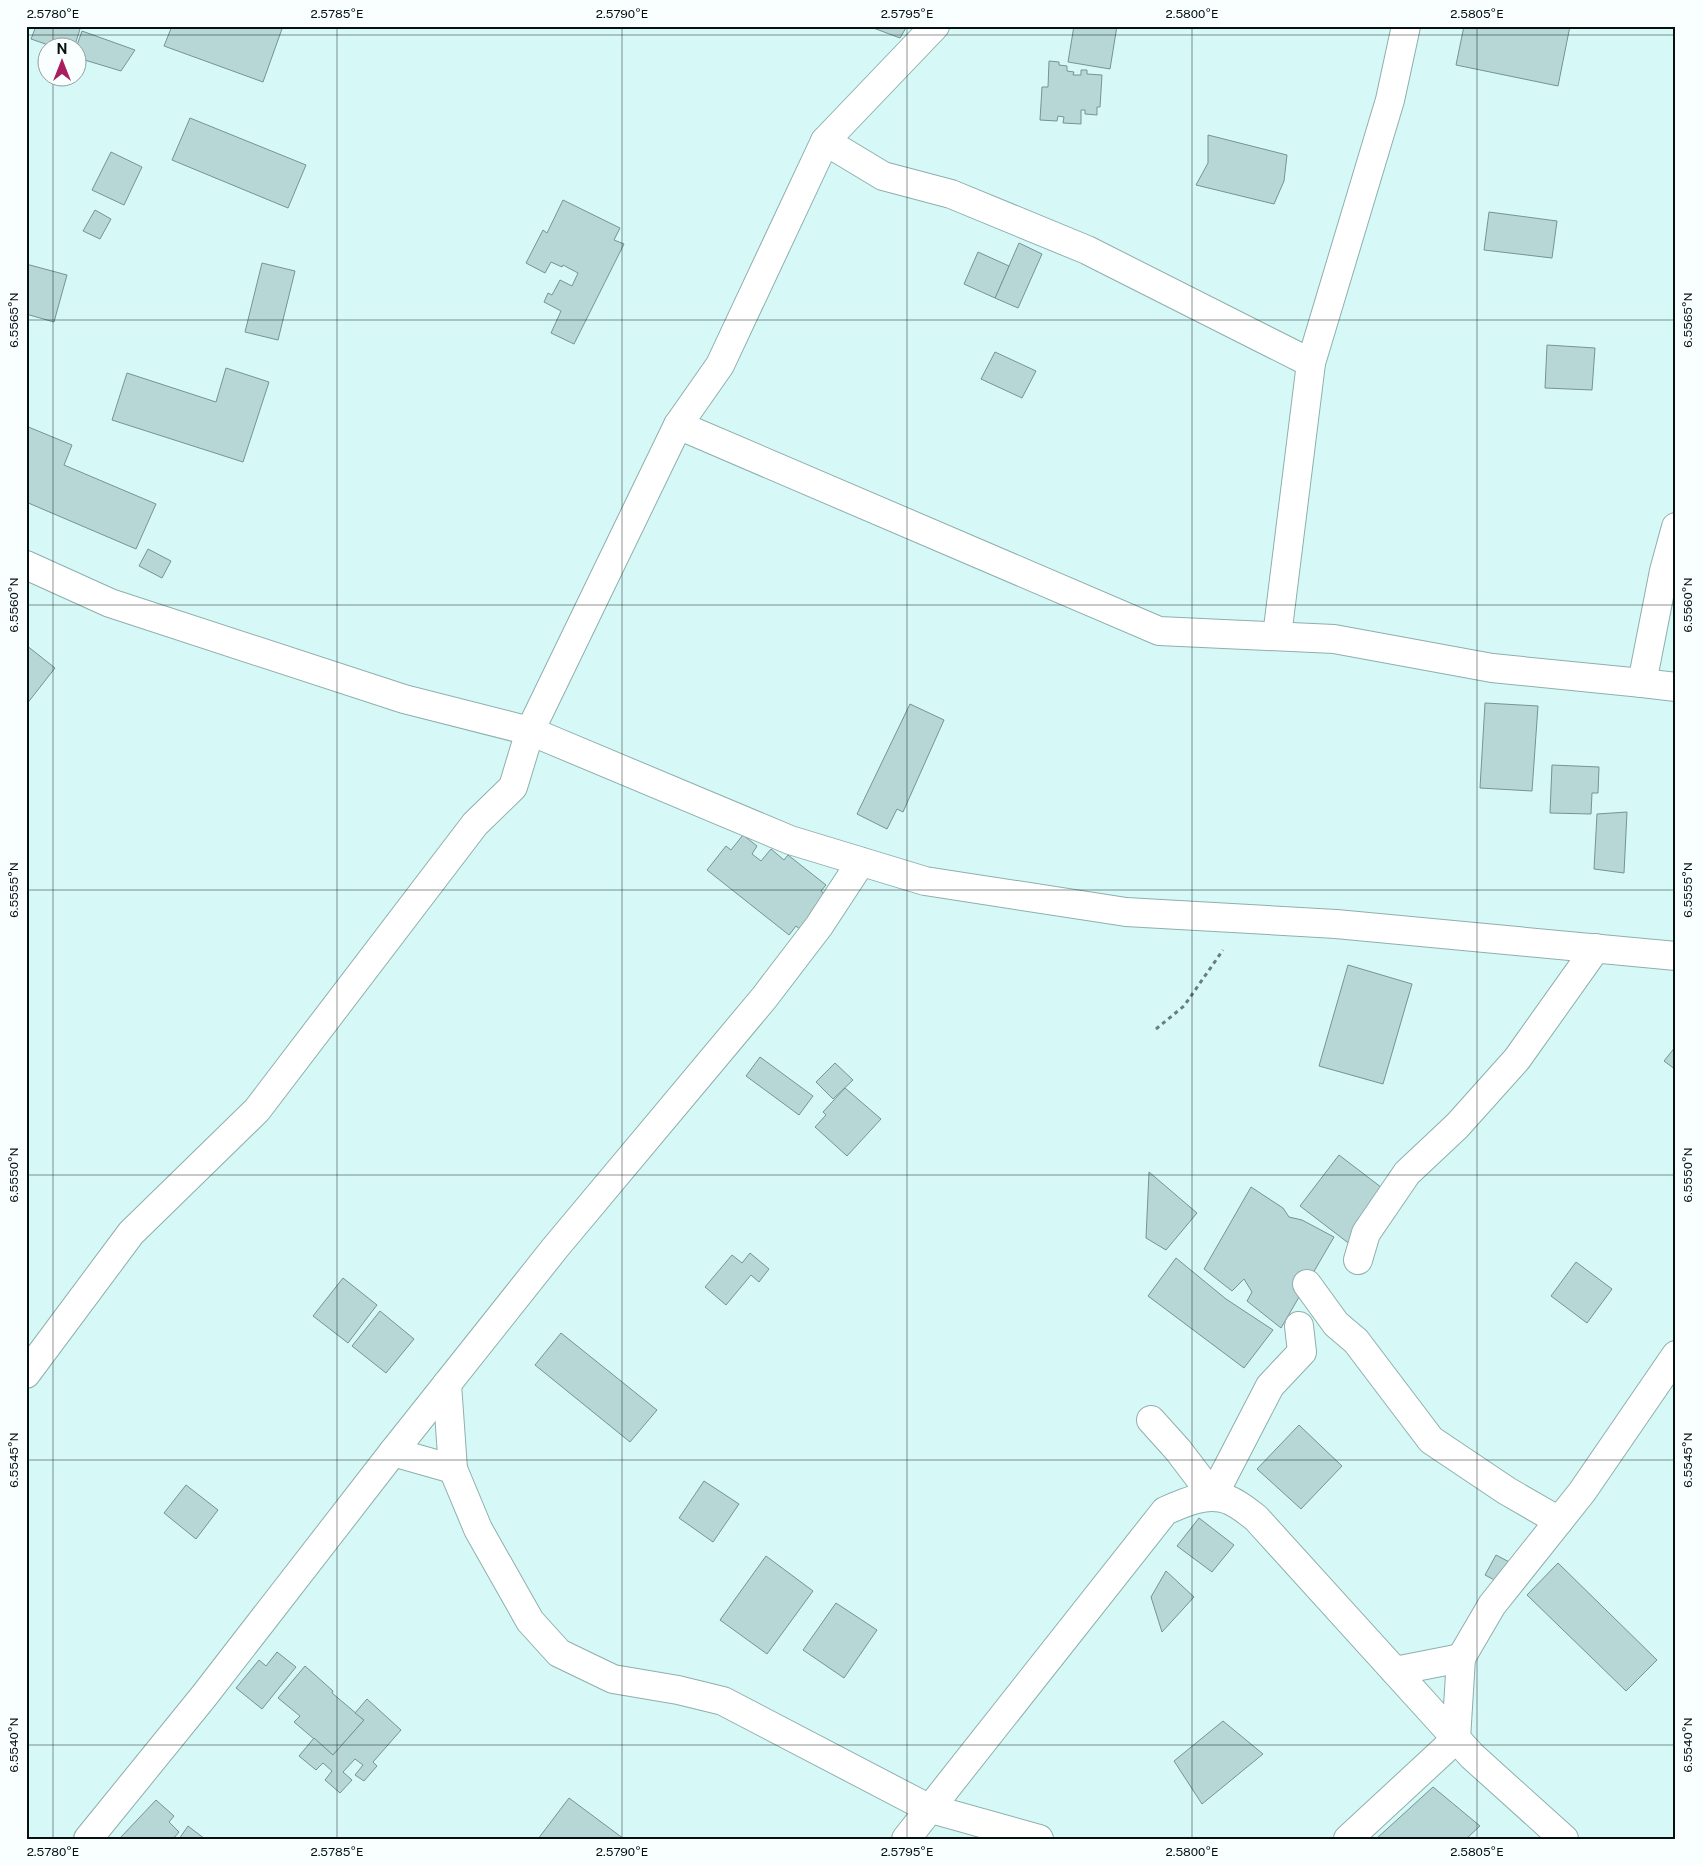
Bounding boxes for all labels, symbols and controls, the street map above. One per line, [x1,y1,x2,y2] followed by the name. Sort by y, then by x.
[27,7,79,21] text: 2.5780°E
[311,7,363,21] text: 2.5785°E
[596,7,648,21] text: 2.5790°E
[881,7,933,21] text: 2.5795°E
[1166,7,1218,21] text: 2.5800°E
[1450,7,1504,21] text: 2.5805°E
[38,38,88,88] north arrow
[57,41,67,57] text: N
[7,292,21,348] text: 6.5565°N
[1681,292,1695,348] text: 6.5565°N
[7,578,21,632] text: 6.5560°N
[1681,578,1695,632] text: 6.5560°N
[7,862,21,918] text: 6.5555°N
[1681,862,1695,918] text: 6.5555°N
[7,1147,21,1203] text: 6.5550°N
[1681,1147,1695,1203] text: 6.5550°N
[7,1432,21,1488] text: 6.5545°N
[1681,1432,1695,1488] text: 6.5545°N
[7,1717,21,1773] text: 6.5540°N
[1681,1717,1695,1773] text: 6.5540°N
[27,1845,79,1859] text: 2.5780°E
[311,1845,363,1859] text: 2.5785°E
[596,1845,648,1859] text: 2.5790°E
[881,1845,933,1859] text: 2.5795°E
[1166,1845,1218,1859] text: 2.5800°E
[1450,1845,1504,1859] text: 2.5805°E

